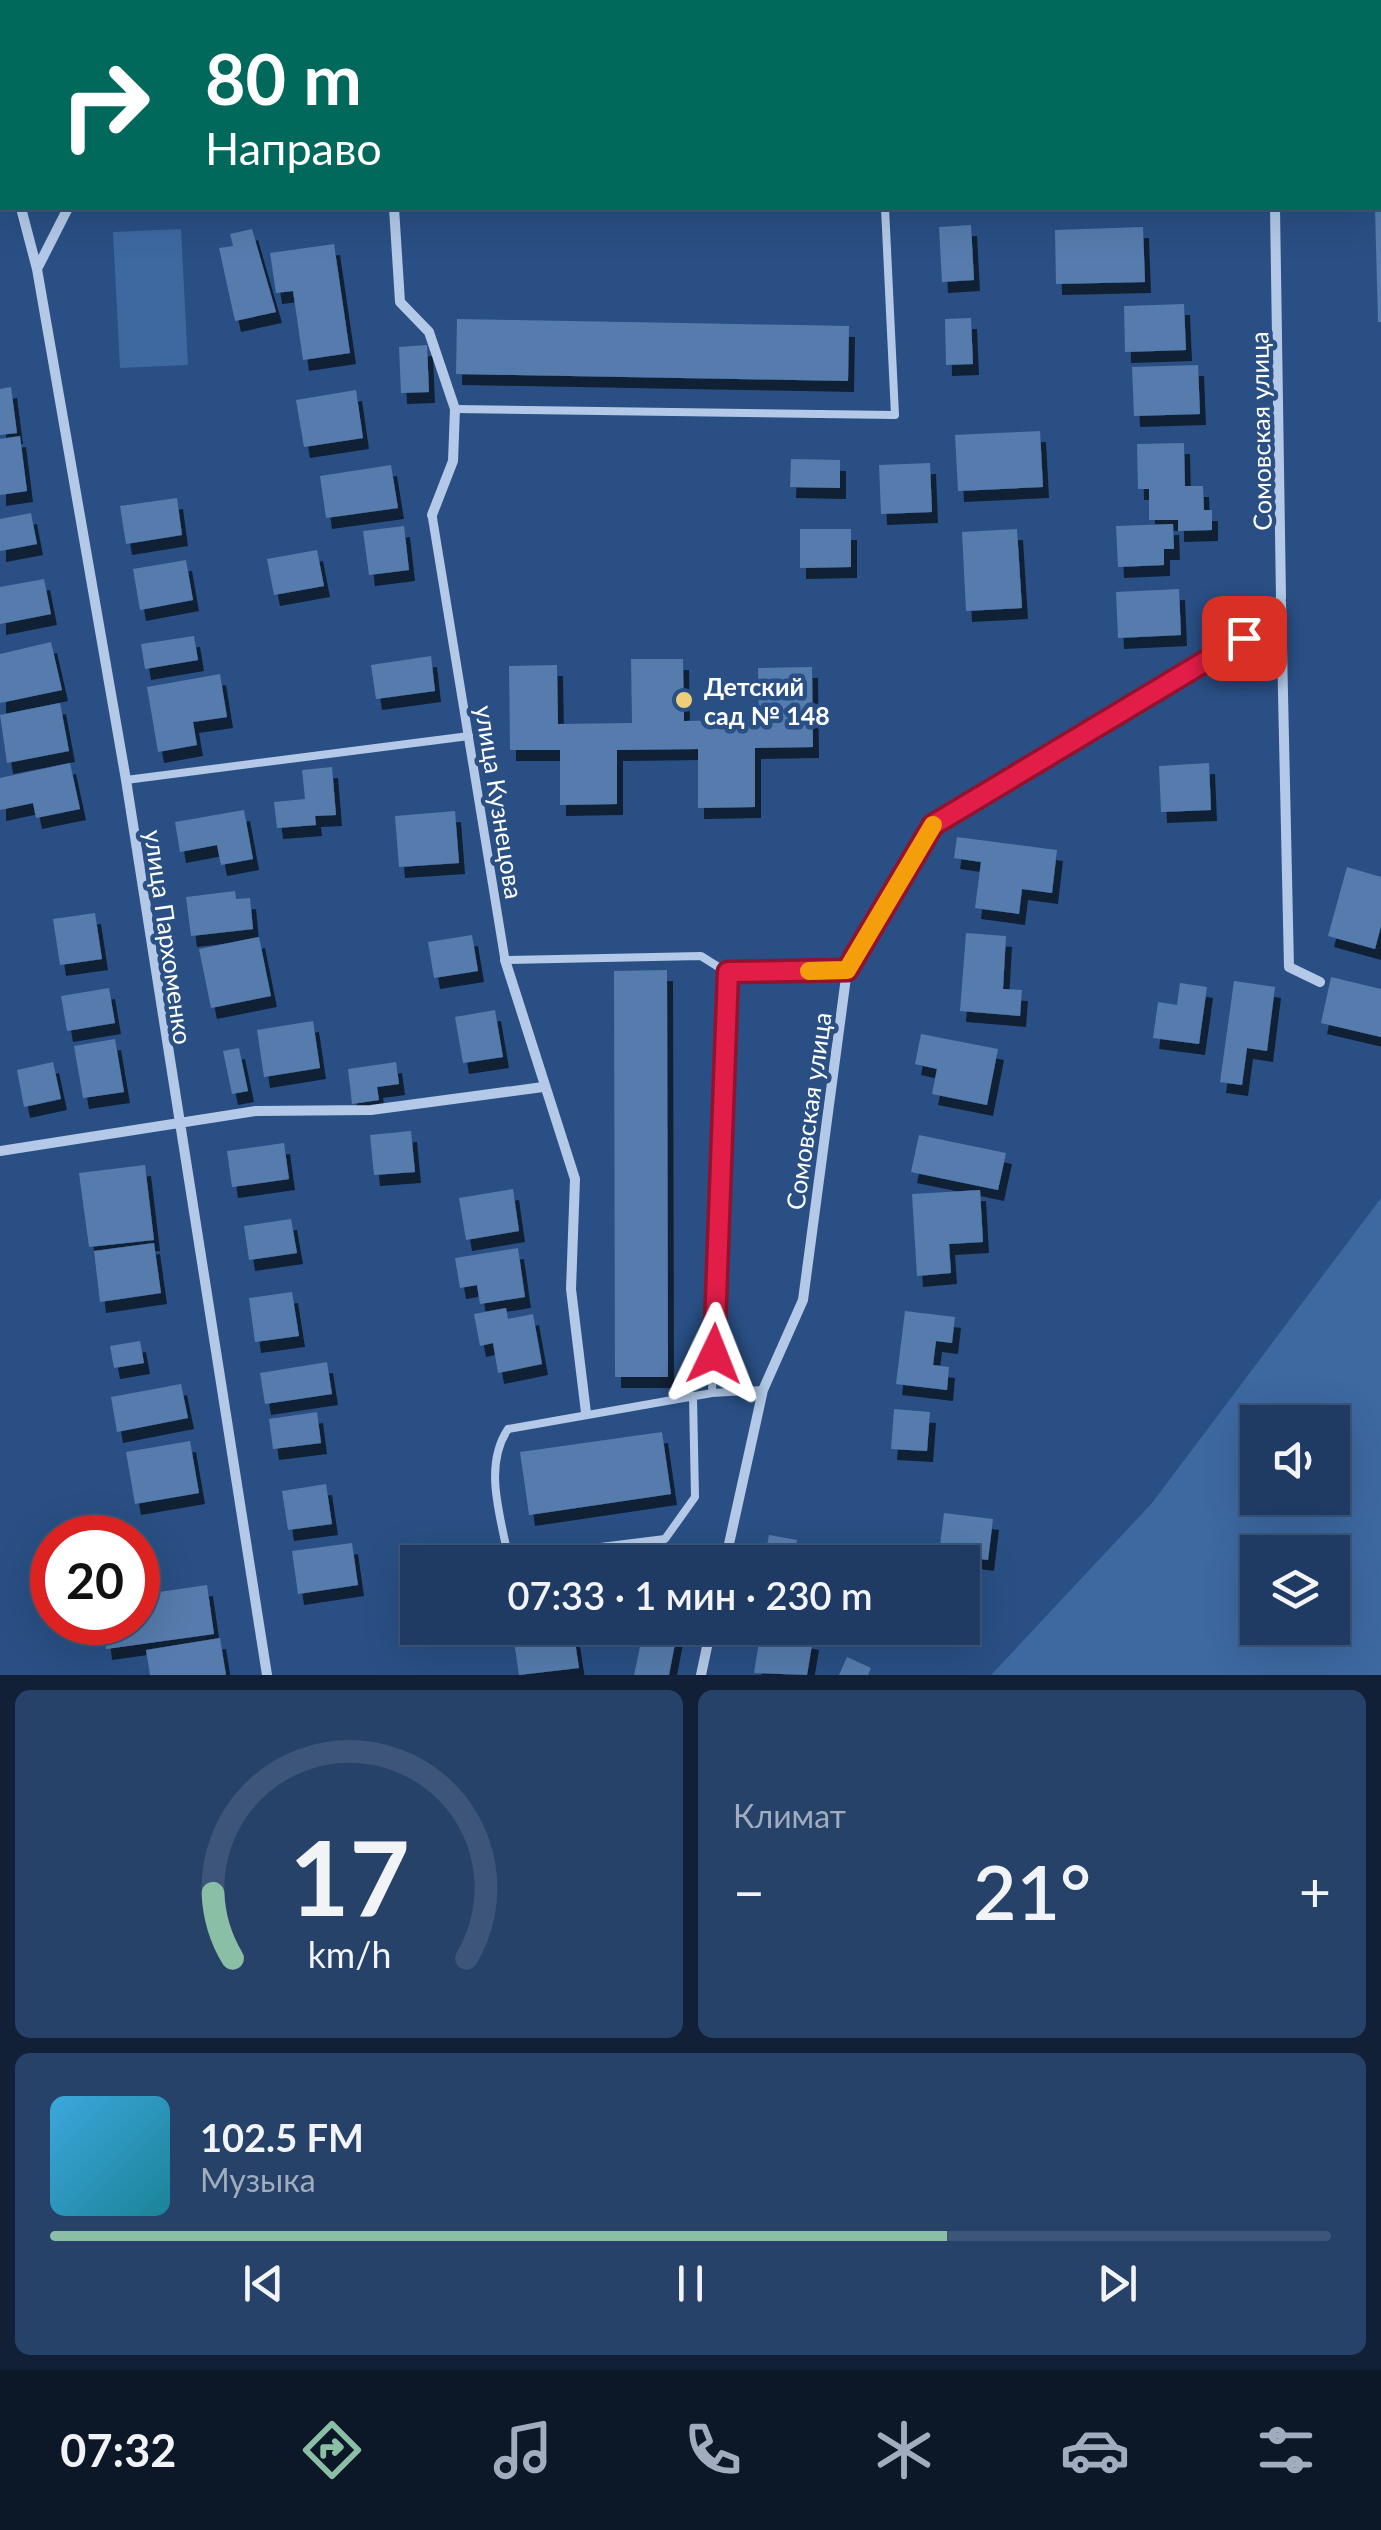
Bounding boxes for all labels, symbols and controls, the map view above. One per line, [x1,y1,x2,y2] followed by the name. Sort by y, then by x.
[205,36,362,120] text: 80 m
[40,40,170,170] icon: right
[205,121,382,175] text: Направо
[1243,331,1277,531] street label: Сомовская улица
[1202,596,1287,681] pin
[1217,611,1272,666] icon: arrive
[704,671,830,730] place label: Детский сад № 148
[673,689,695,711] marker: Детский сад № 148
[470,703,530,901] street label: улица Кузнецова
[139,828,199,1046] street label: улица Пархоменко
[779,1010,837,1212] street label: Сомовская улица
[662,1302,766,1406] position arrow
[1240,1405,1350,1645] map controls
[1240,1405,1350,1515] button: sound
[30,1515,160,1645] speed limit sign: 20
[1240,1535,1350,1645] button: layers
[507,1572,873,1618] text: 07:33 · 1 мин · 230 m
[733,1796,846,1835] text: Климат
[289,1813,409,1938] text: 17
[973,1846,1091,1936] text: 21°
[733,1858,765,1924] text: −
[1299,1858,1331,1924] text: +
[307,1933,391,1976] text: km/h
[200,2114,364,2160] text: 102.5 FM
[200,2160,316,2199] text: Музыка
[236,2256,291,2311] icon: previous
[663,2256,718,2311] icon: pause
[1090,2256,1145,2311] icon: next
[297,2415,367,2485] icon: directions
[488,2415,558,2485] icon: music
[678,2415,748,2485] icon: phone
[869,2415,939,2485] icon: climate
[1060,2415,1130,2485] icon: car
[1251,2415,1321,2485] icon: filters
[60,2423,176,2477] text: 07:32

